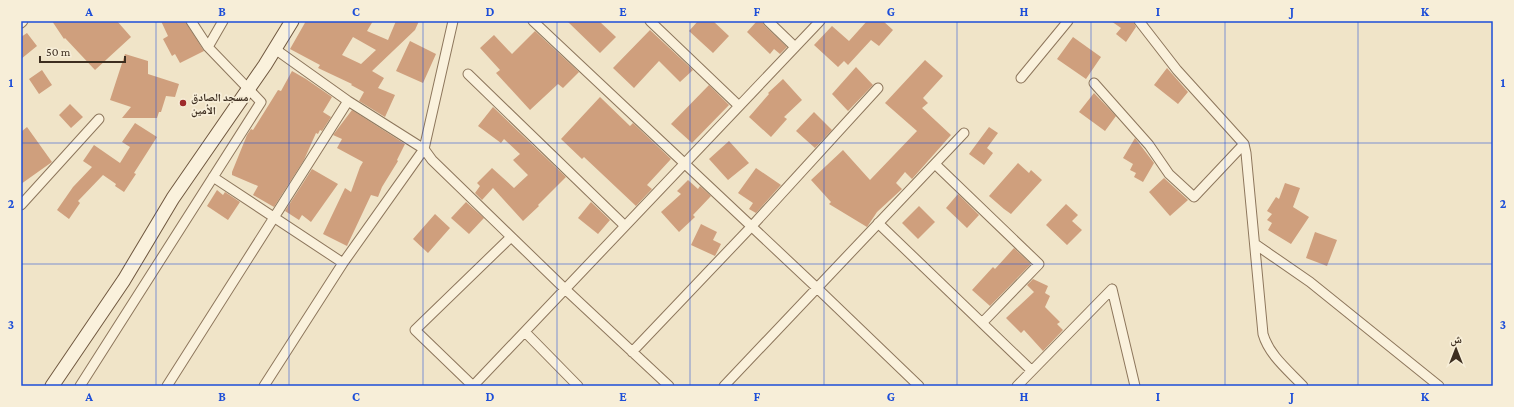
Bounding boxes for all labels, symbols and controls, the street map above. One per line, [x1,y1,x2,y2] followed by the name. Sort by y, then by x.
[84,4,93,19] text: A
[218,4,226,19] text: B
[352,4,360,19] text: C
[486,4,495,19] text: D
[619,4,627,19] text: E
[754,4,761,19] text: F
[887,4,895,19] text: G
[1020,4,1029,19] text: H
[1156,4,1160,19] text: I
[1288,4,1294,19] text: J
[1421,4,1430,19] text: K
[40,38,125,64] scale bar
[46,45,71,59] text: 50 m
[9,75,14,90] text: 1
[1501,75,1506,90] text: 1
[191,91,249,118] place label: مسجد الصادق الأمين
[178,98,188,108] marker: مسجد الصادق الأمين
[8,196,15,211] text: 2
[1500,196,1507,211] text: 2
[8,317,14,332] text: 3
[1500,317,1506,332] text: 3
[1436,329,1476,369] north arrow
[1450,333,1462,347] text: ش
[84,389,93,404] text: A
[218,389,226,404] text: B
[352,389,360,404] text: C
[486,389,495,404] text: D
[619,389,627,404] text: E
[754,389,761,404] text: F
[887,389,895,404] text: G
[1020,389,1029,404] text: H
[1156,389,1160,404] text: I
[1288,389,1294,404] text: J
[1421,389,1430,404] text: K

